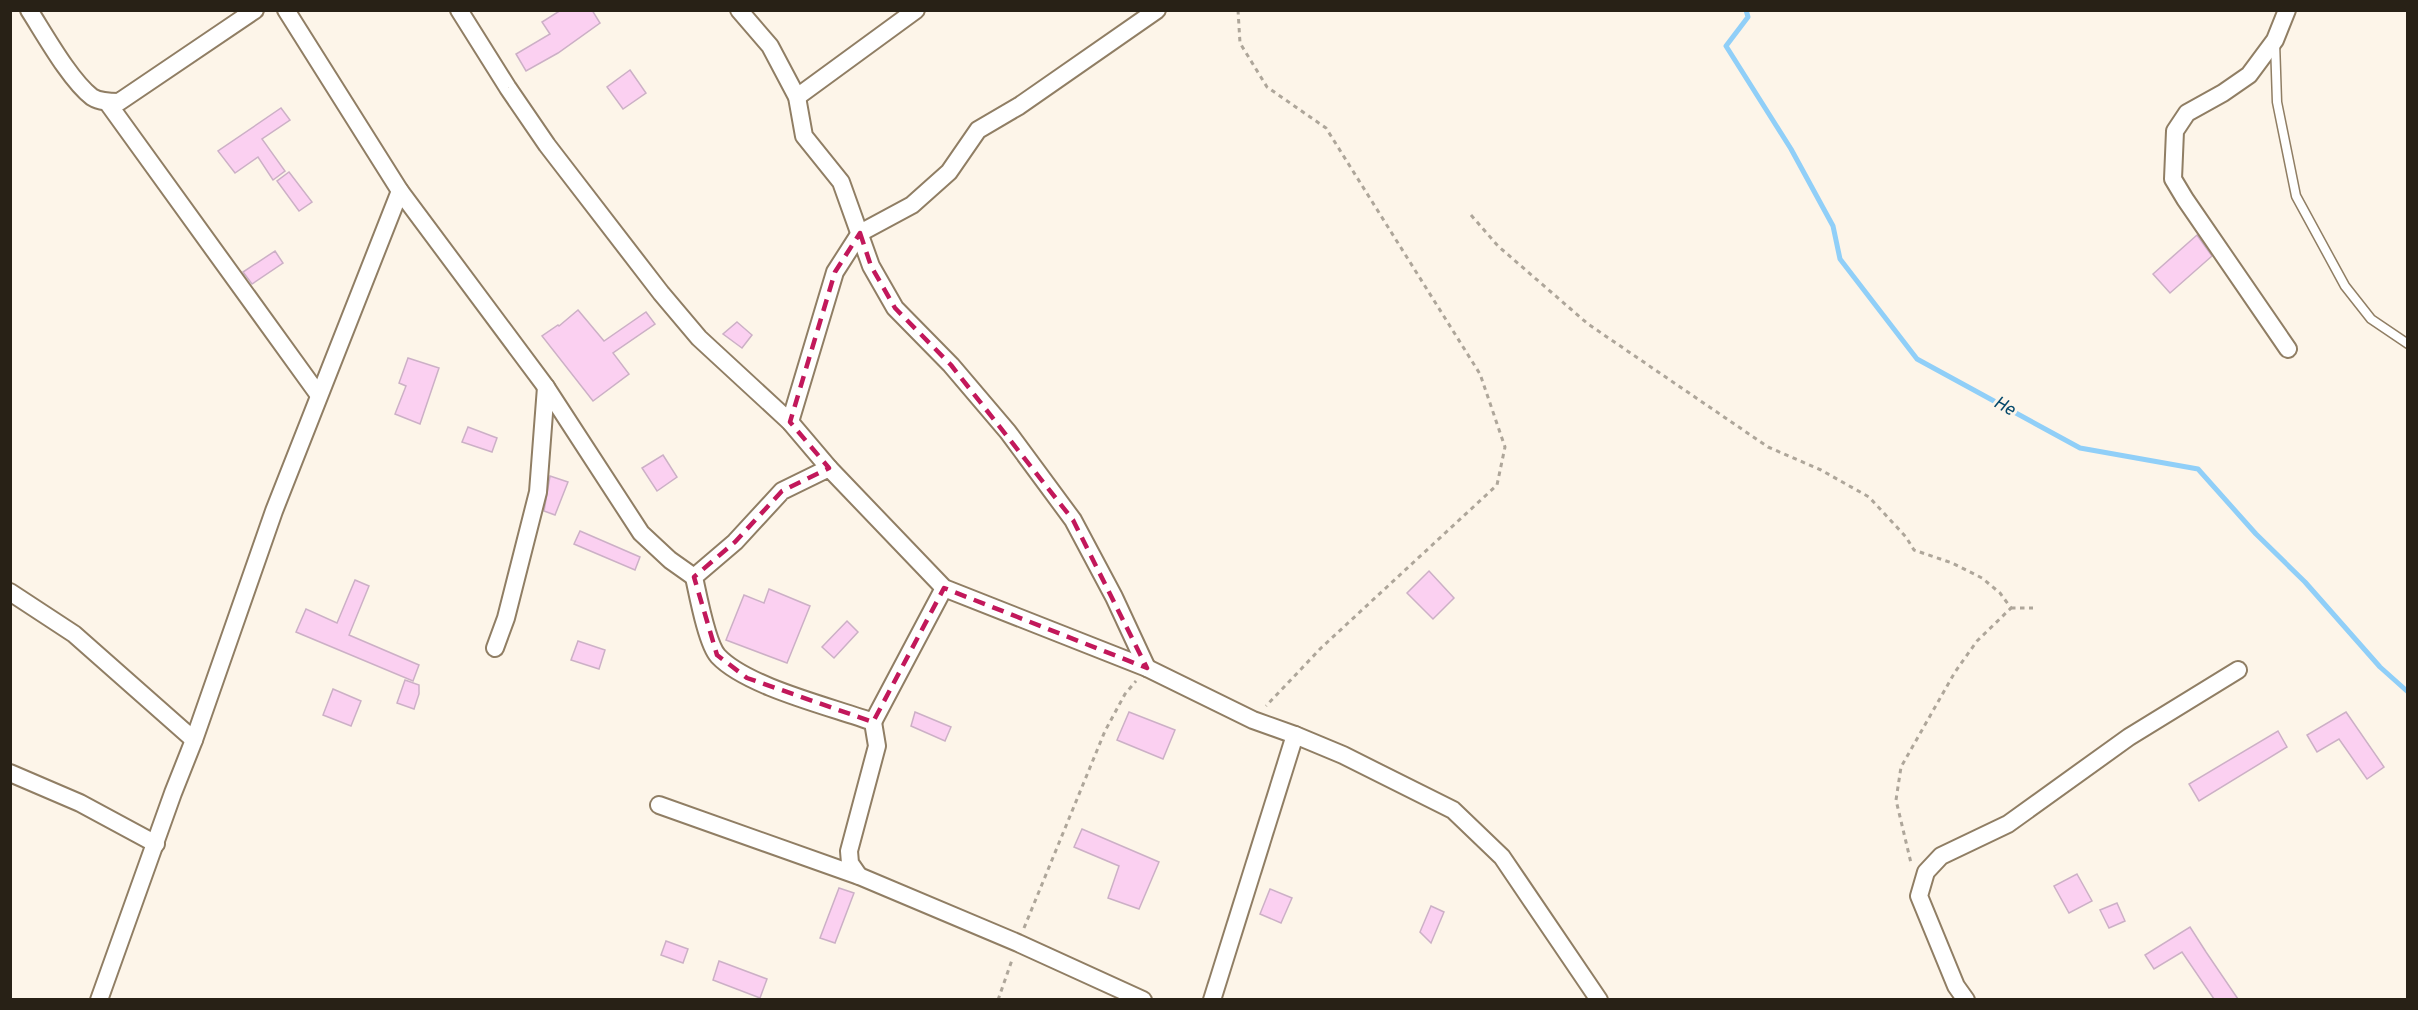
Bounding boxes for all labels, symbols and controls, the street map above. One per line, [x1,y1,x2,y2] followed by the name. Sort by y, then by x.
[1989,392,2020,423] water label: He

